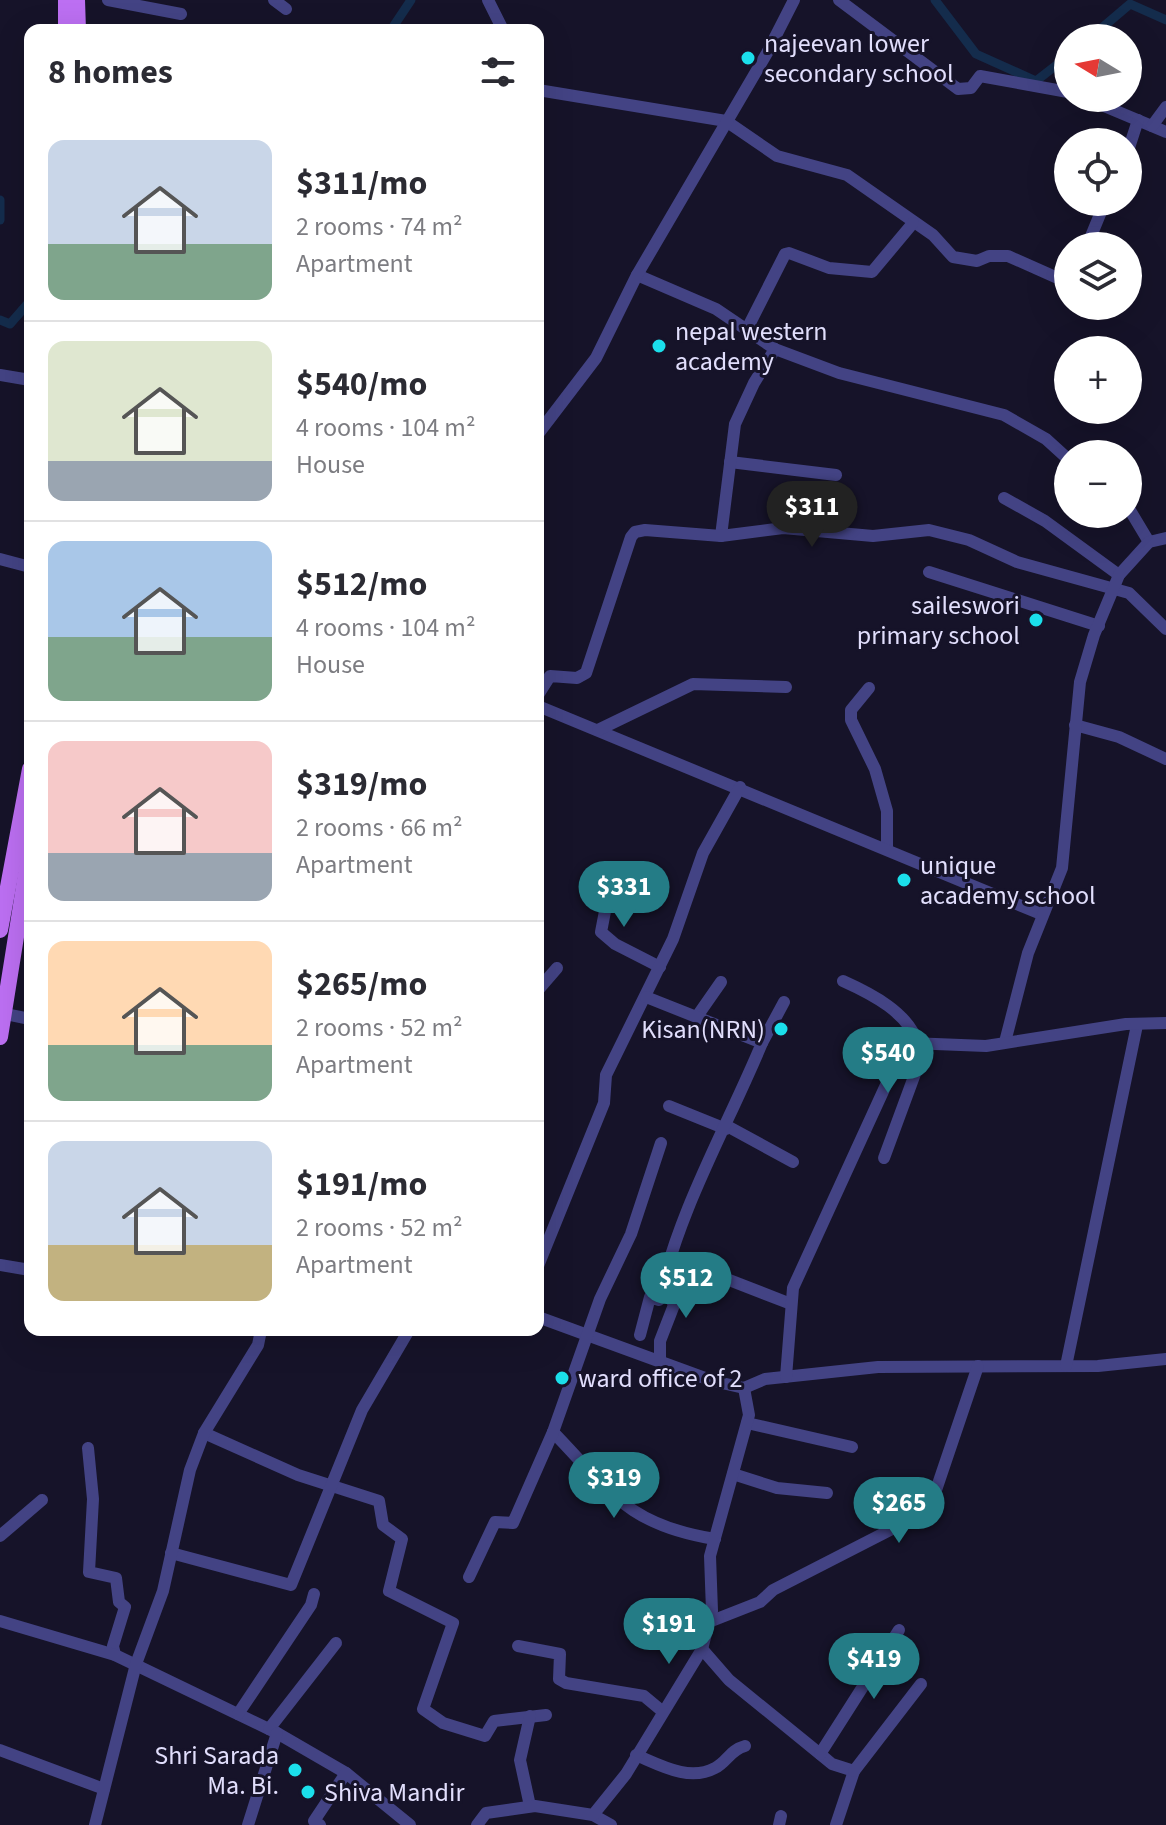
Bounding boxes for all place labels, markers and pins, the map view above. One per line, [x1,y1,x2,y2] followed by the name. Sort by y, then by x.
[764,25,954,92] place label: najeevan lower secondary school
[739,49,757,67] marker: najeevan lower secondary school
[675,313,828,380] place label: nepal western academy
[650,337,668,355] marker: nepal western academy
[765,481,859,549] pin: $311
[857,587,1020,654] place label: saileswori primary school
[1027,611,1045,629] marker: saileswori primary school
[920,847,1096,914] place label: unique academy school
[577,861,671,929] pin: $331
[895,871,913,889] marker: unique academy school
[641,1011,765,1048] place label: Kisan(NRN)
[772,1020,790,1038] marker: Kisan(NRN)
[841,1027,935,1095] pin: $540
[639,1252,733,1320] pin: $512
[578,1360,743,1397] place label: ward office of 2
[553,1369,571,1387] marker: ward office of 2
[567,1452,661,1520] pin: $319
[852,1477,946,1545] pin: $265
[622,1598,716,1666] pin: $191
[827,1633,921,1701] pin: $419
[154,1737,279,1804] place label: Shri Sarada Ma. Bi.
[286,1761,304,1779] marker: Shri Sarada Ma. Bi.
[324,1774,465,1811] place label: Shiva Mandir
[299,1783,317,1801] marker: Shiva Mandir

